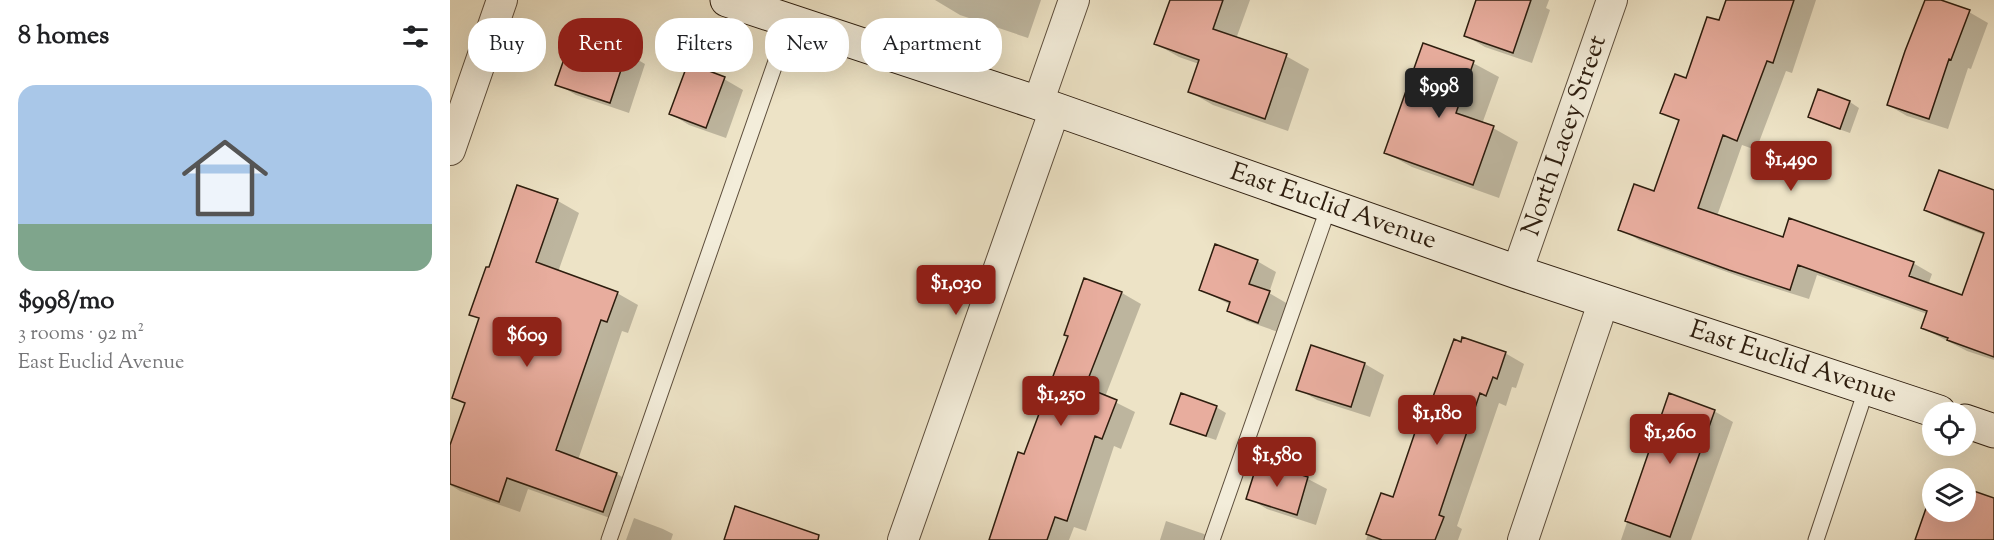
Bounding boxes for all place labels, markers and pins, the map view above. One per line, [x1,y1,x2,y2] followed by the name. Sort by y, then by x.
[1403,68,1475,119] pin: $998
[1742,141,1840,192] pin: $1,490
[907,265,1005,316] pin: $1,030
[491,317,563,368] pin: $609
[1012,376,1110,427] pin: $1,250
[1388,395,1486,446] pin: $1,180
[1621,414,1719,465] pin: $1,260
[1228,437,1326,488] pin: $1,580

